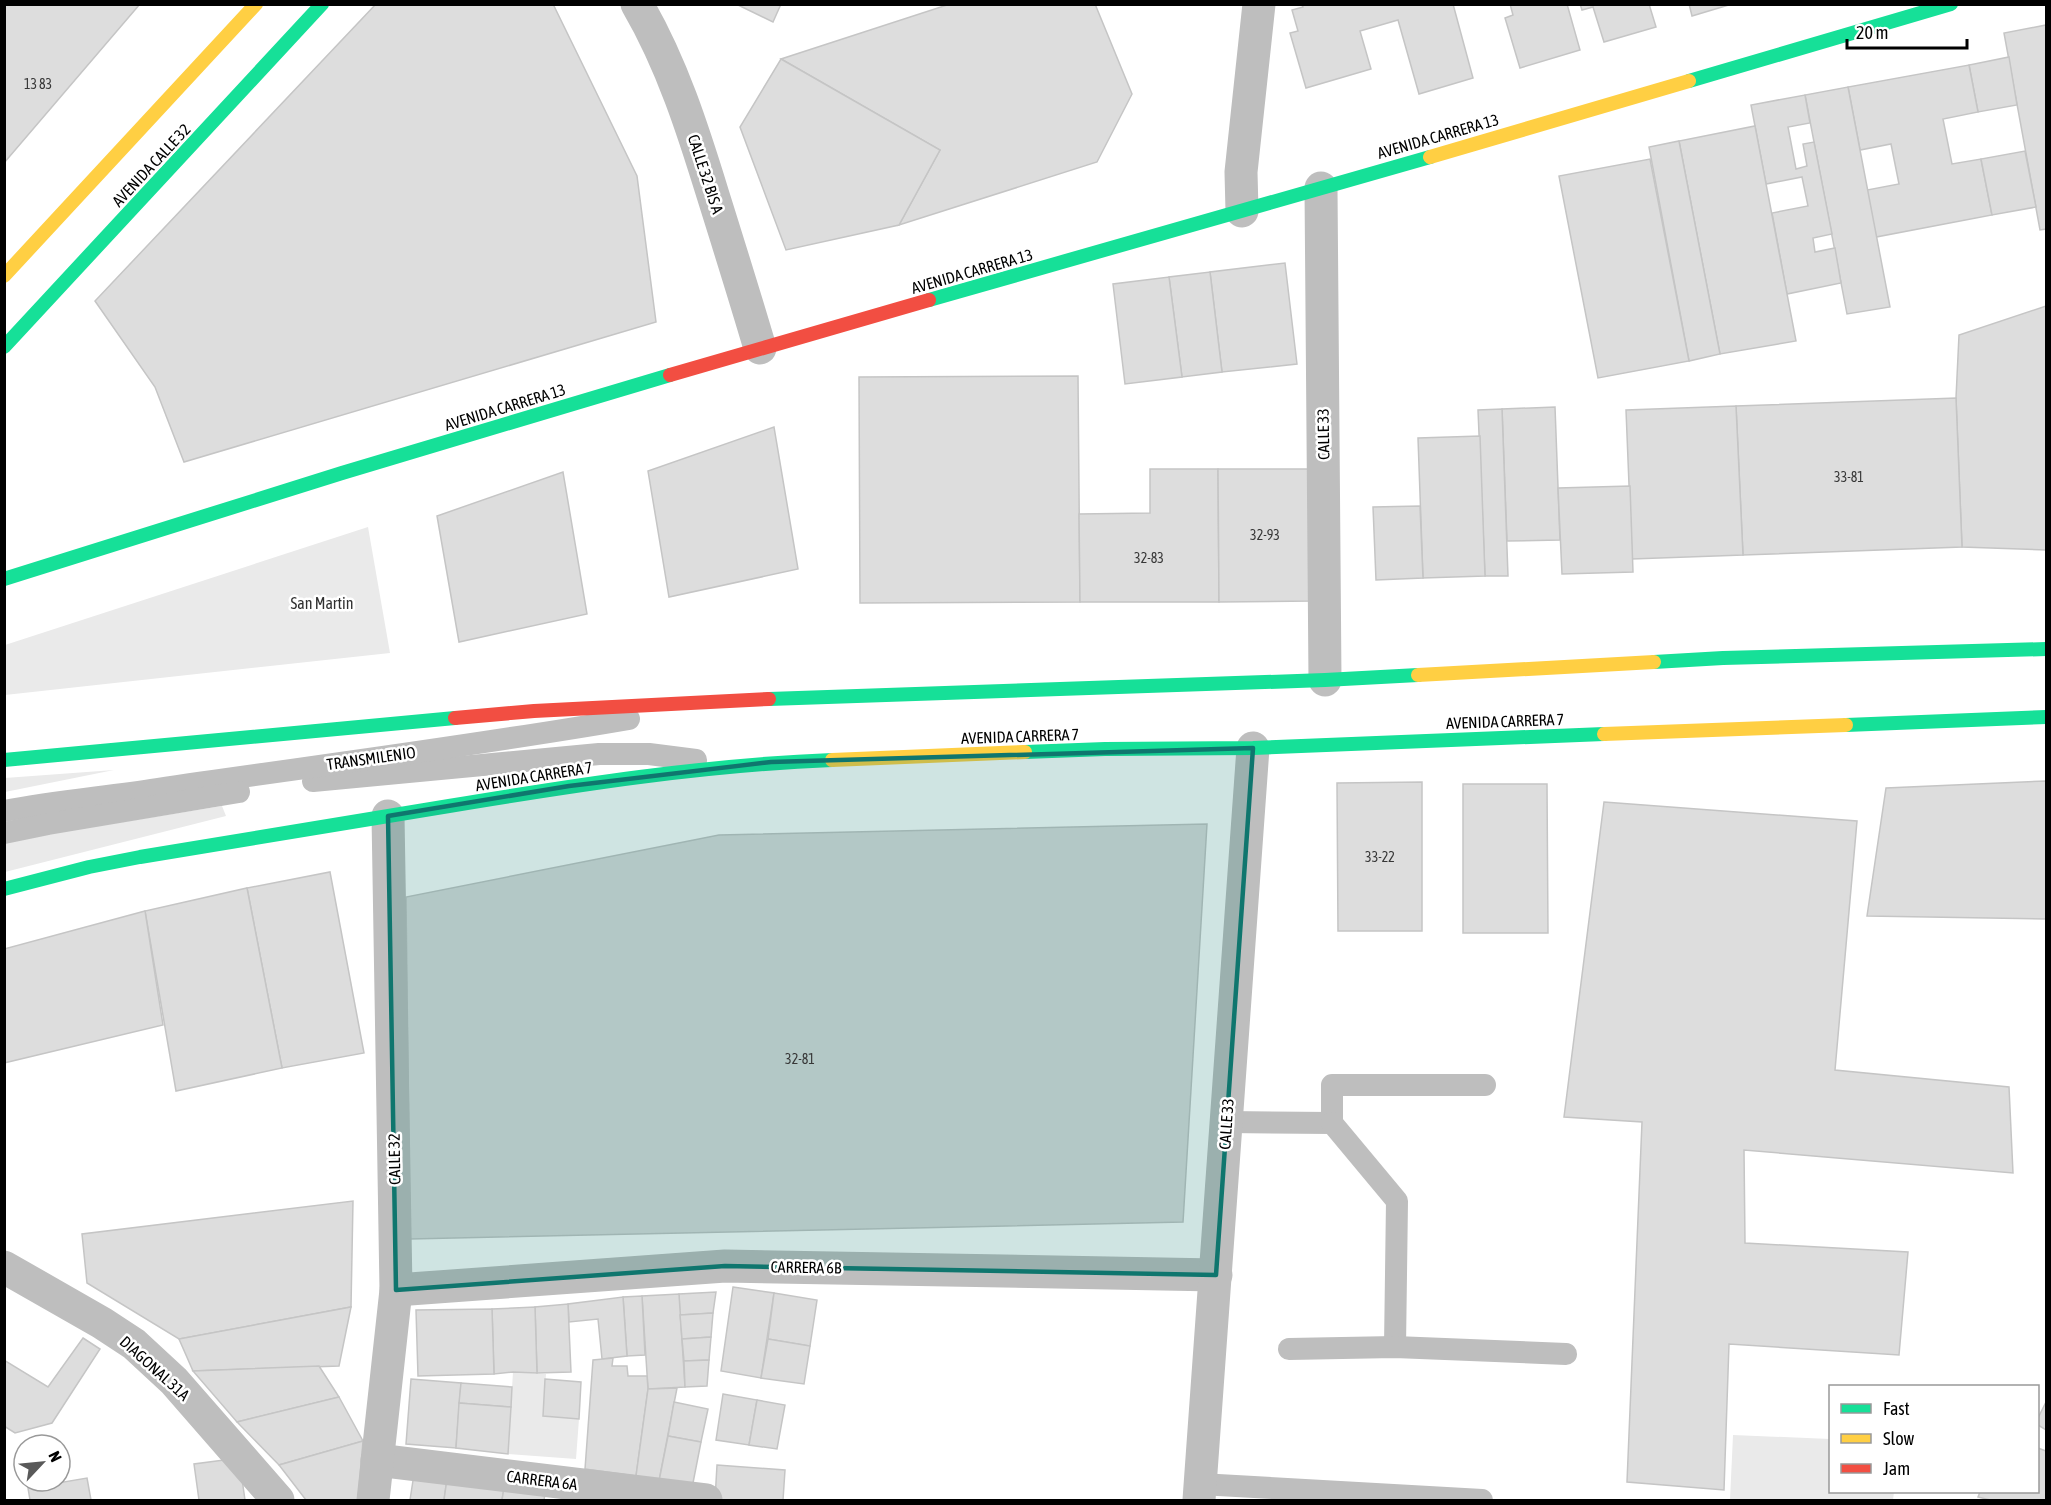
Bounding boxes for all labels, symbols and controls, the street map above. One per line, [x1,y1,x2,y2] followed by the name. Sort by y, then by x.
[1847,12,1967,50] scale bar
[1856,22,1888,43] text: 20 m
[24,76,52,92] house number: 13 83
[1375,110,1501,162] street label: AVENIDA CARRERA 13
[108,120,194,210] street label: AVENIDA CALLE 32
[685,132,727,216] street label: CALLE 32 BIS A
[909,245,1035,297] street label: AVENIDA CARRERA 13
[442,380,568,434] street label: AVENIDA CARRERA 13
[1314,408,1332,460] street label: CALLE 33
[1834,469,1864,485] house number: 33-81
[1250,527,1280,543] house number: 32-93
[1134,550,1164,566] house number: 32-83
[291,594,353,612] park label: San Martin
[1446,710,1564,732] street label: AVENIDA CARRERA 7
[961,725,1079,747] street label: AVENIDA CARRERA 7
[325,743,417,773] street label: TRANSMILENIO
[474,758,594,794] street label: AVENIDA CARRERA 7
[1365,849,1395,865] house number: 33-22
[785,1051,815,1067] house number: 32-81
[1215,1098,1237,1150] street label: CALLE 33
[385,1133,403,1185] street label: CALLE 32
[770,1257,842,1277] street label: CARRERA 6B
[117,1332,194,1404] street label: DIAGONAL 31A
[1829,1385,2039,1493] legend
[1883,1398,1910,1419] text: Fast
[1883,1428,1914,1449] text: Slow
[12,1433,72,1493] north arrow
[45,1448,66,1465] text: N
[1883,1458,1910,1479] text: Jam
[506,1467,579,1493] street label: CARRERA 6A

